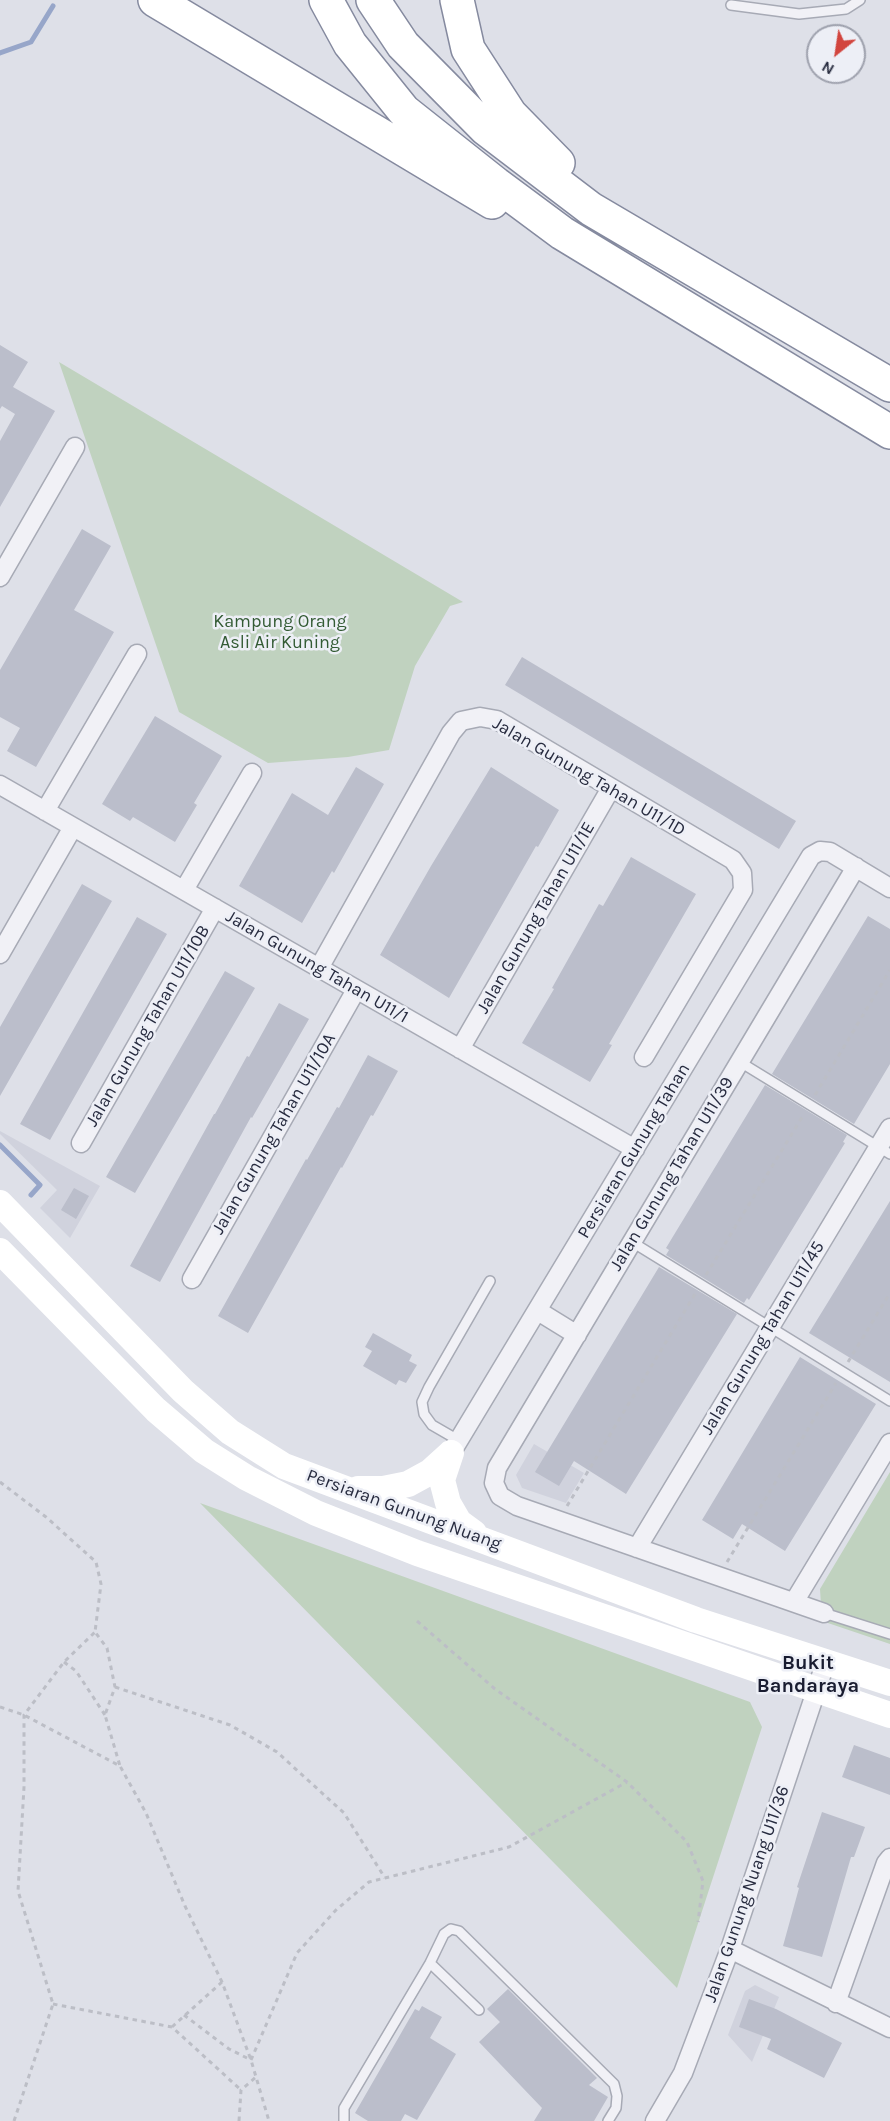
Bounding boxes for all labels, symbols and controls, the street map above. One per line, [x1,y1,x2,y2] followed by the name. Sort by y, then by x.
[806,24,866,84] north arrow
[818,57,837,79] text: N
[213,611,347,654] park label: Kampung Orang Asli Air Kuning
[489,713,689,841] street label: Jalan Gunung Tahan U11/1D
[472,818,600,1018] street label: Jalan Gunung Tahan U11/1E
[222,906,412,1028] street label: Jalan Gunung Tahan U11/1
[81,921,215,1131] street label: Jalan Gunung Tahan U11/10B
[208,1030,340,1238] street label: Jalan Gunung Tahan U11/10A
[573,1059,695,1243] street label: Persiaran Gunung Tahan
[605,1073,739,1275] street label: Jalan Gunung Tahan U11/39
[697,1237,829,1439] street label: Jalan Gunung Tahan U11/45
[304,1465,504,1555] street label: Persiaran Gunung Nuang
[757,1651,859,1698] district label: Bukit Bandaraya
[700,1783,794,2005] street label: Jalan Gunung Nuang U11/36

